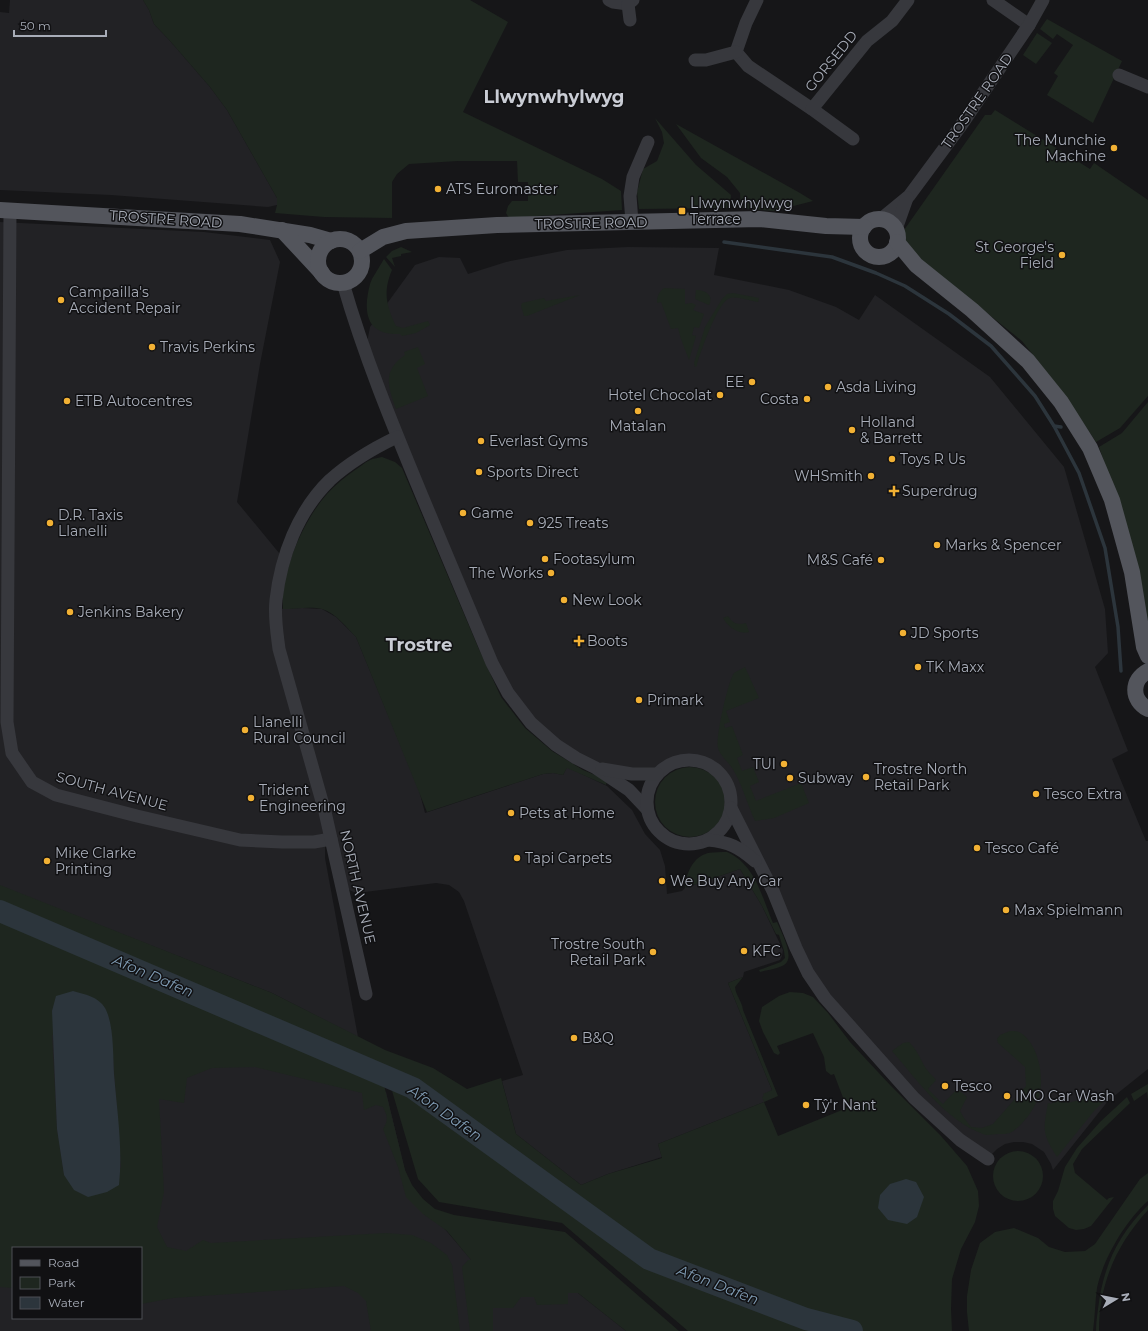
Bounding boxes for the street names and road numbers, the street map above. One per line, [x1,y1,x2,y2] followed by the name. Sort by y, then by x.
[801,27,861,95] street label: GORSEDD
[937,50,1017,152] street label: TROSTRE ROAD
[109,206,223,232] street label: TROSTRE ROAD
[534,213,648,233] street label: TROSTRE ROAD
[54,767,170,815] street label: SOUTH AVENUE
[336,828,380,946] street label: NORTH AVENUE

